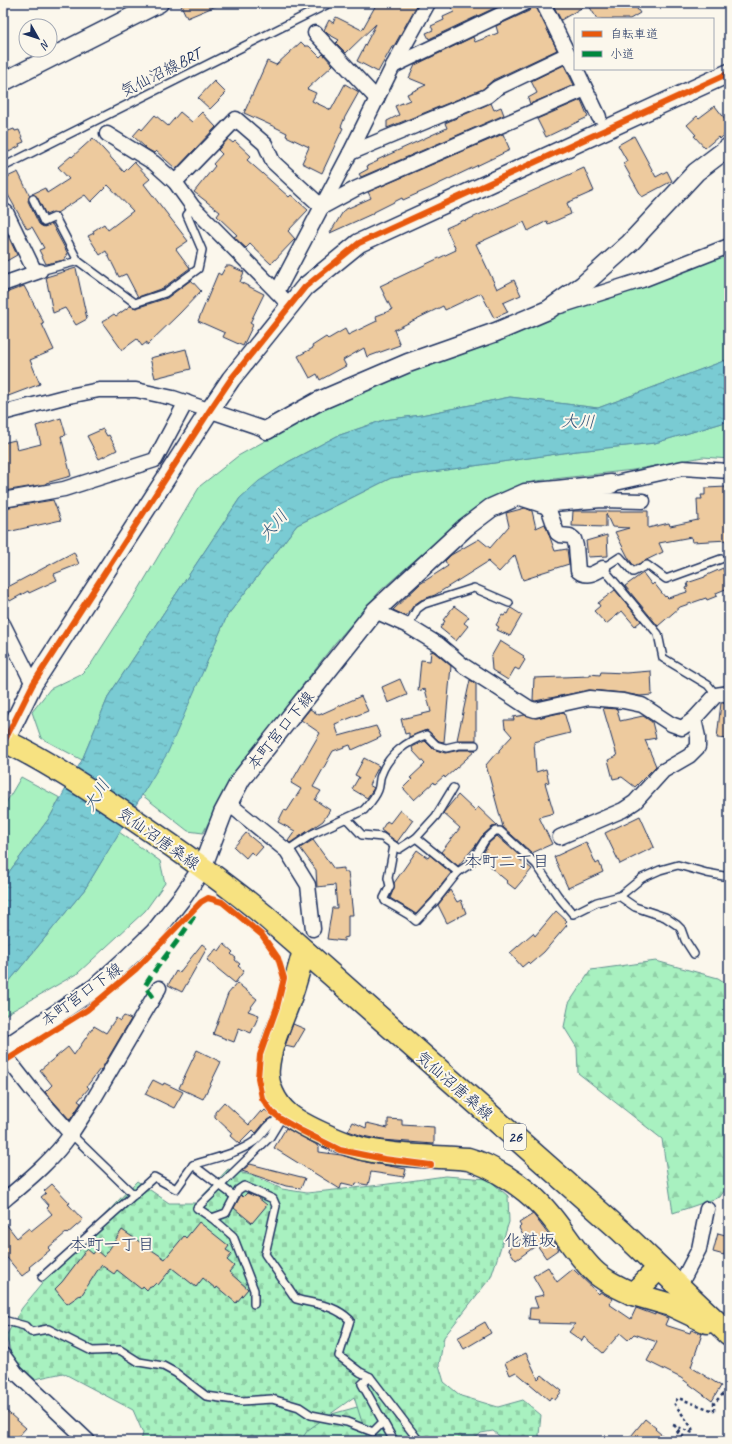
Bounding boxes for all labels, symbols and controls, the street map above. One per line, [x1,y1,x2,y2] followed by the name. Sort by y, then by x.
[18,18,58,58] north arrow
[574,18,714,70] legend
[610,26,658,42] text: 自転車道
[37,37,53,53] text: N
[117,42,208,102] street label: 気仙沼線BRT
[610,46,634,62] text: 小道
[561,410,595,433] water label: 大川
[254,506,292,545] water label: 大川
[243,687,319,774] street label: 本町宮口下線
[78,775,114,815] water label: 大川
[113,803,203,875] street label: 気仙沼唐桑線
[465,851,550,872] district label: 本町二丁目
[37,959,126,1031] street label: 本町宮口下線
[412,1047,497,1125] street label: 気仙沼唐桑線
[504,1124,526,1150] road number: 26
[505,1230,556,1251] district label: 化粧坂
[70,1234,155,1255] district label: 本町一丁目

